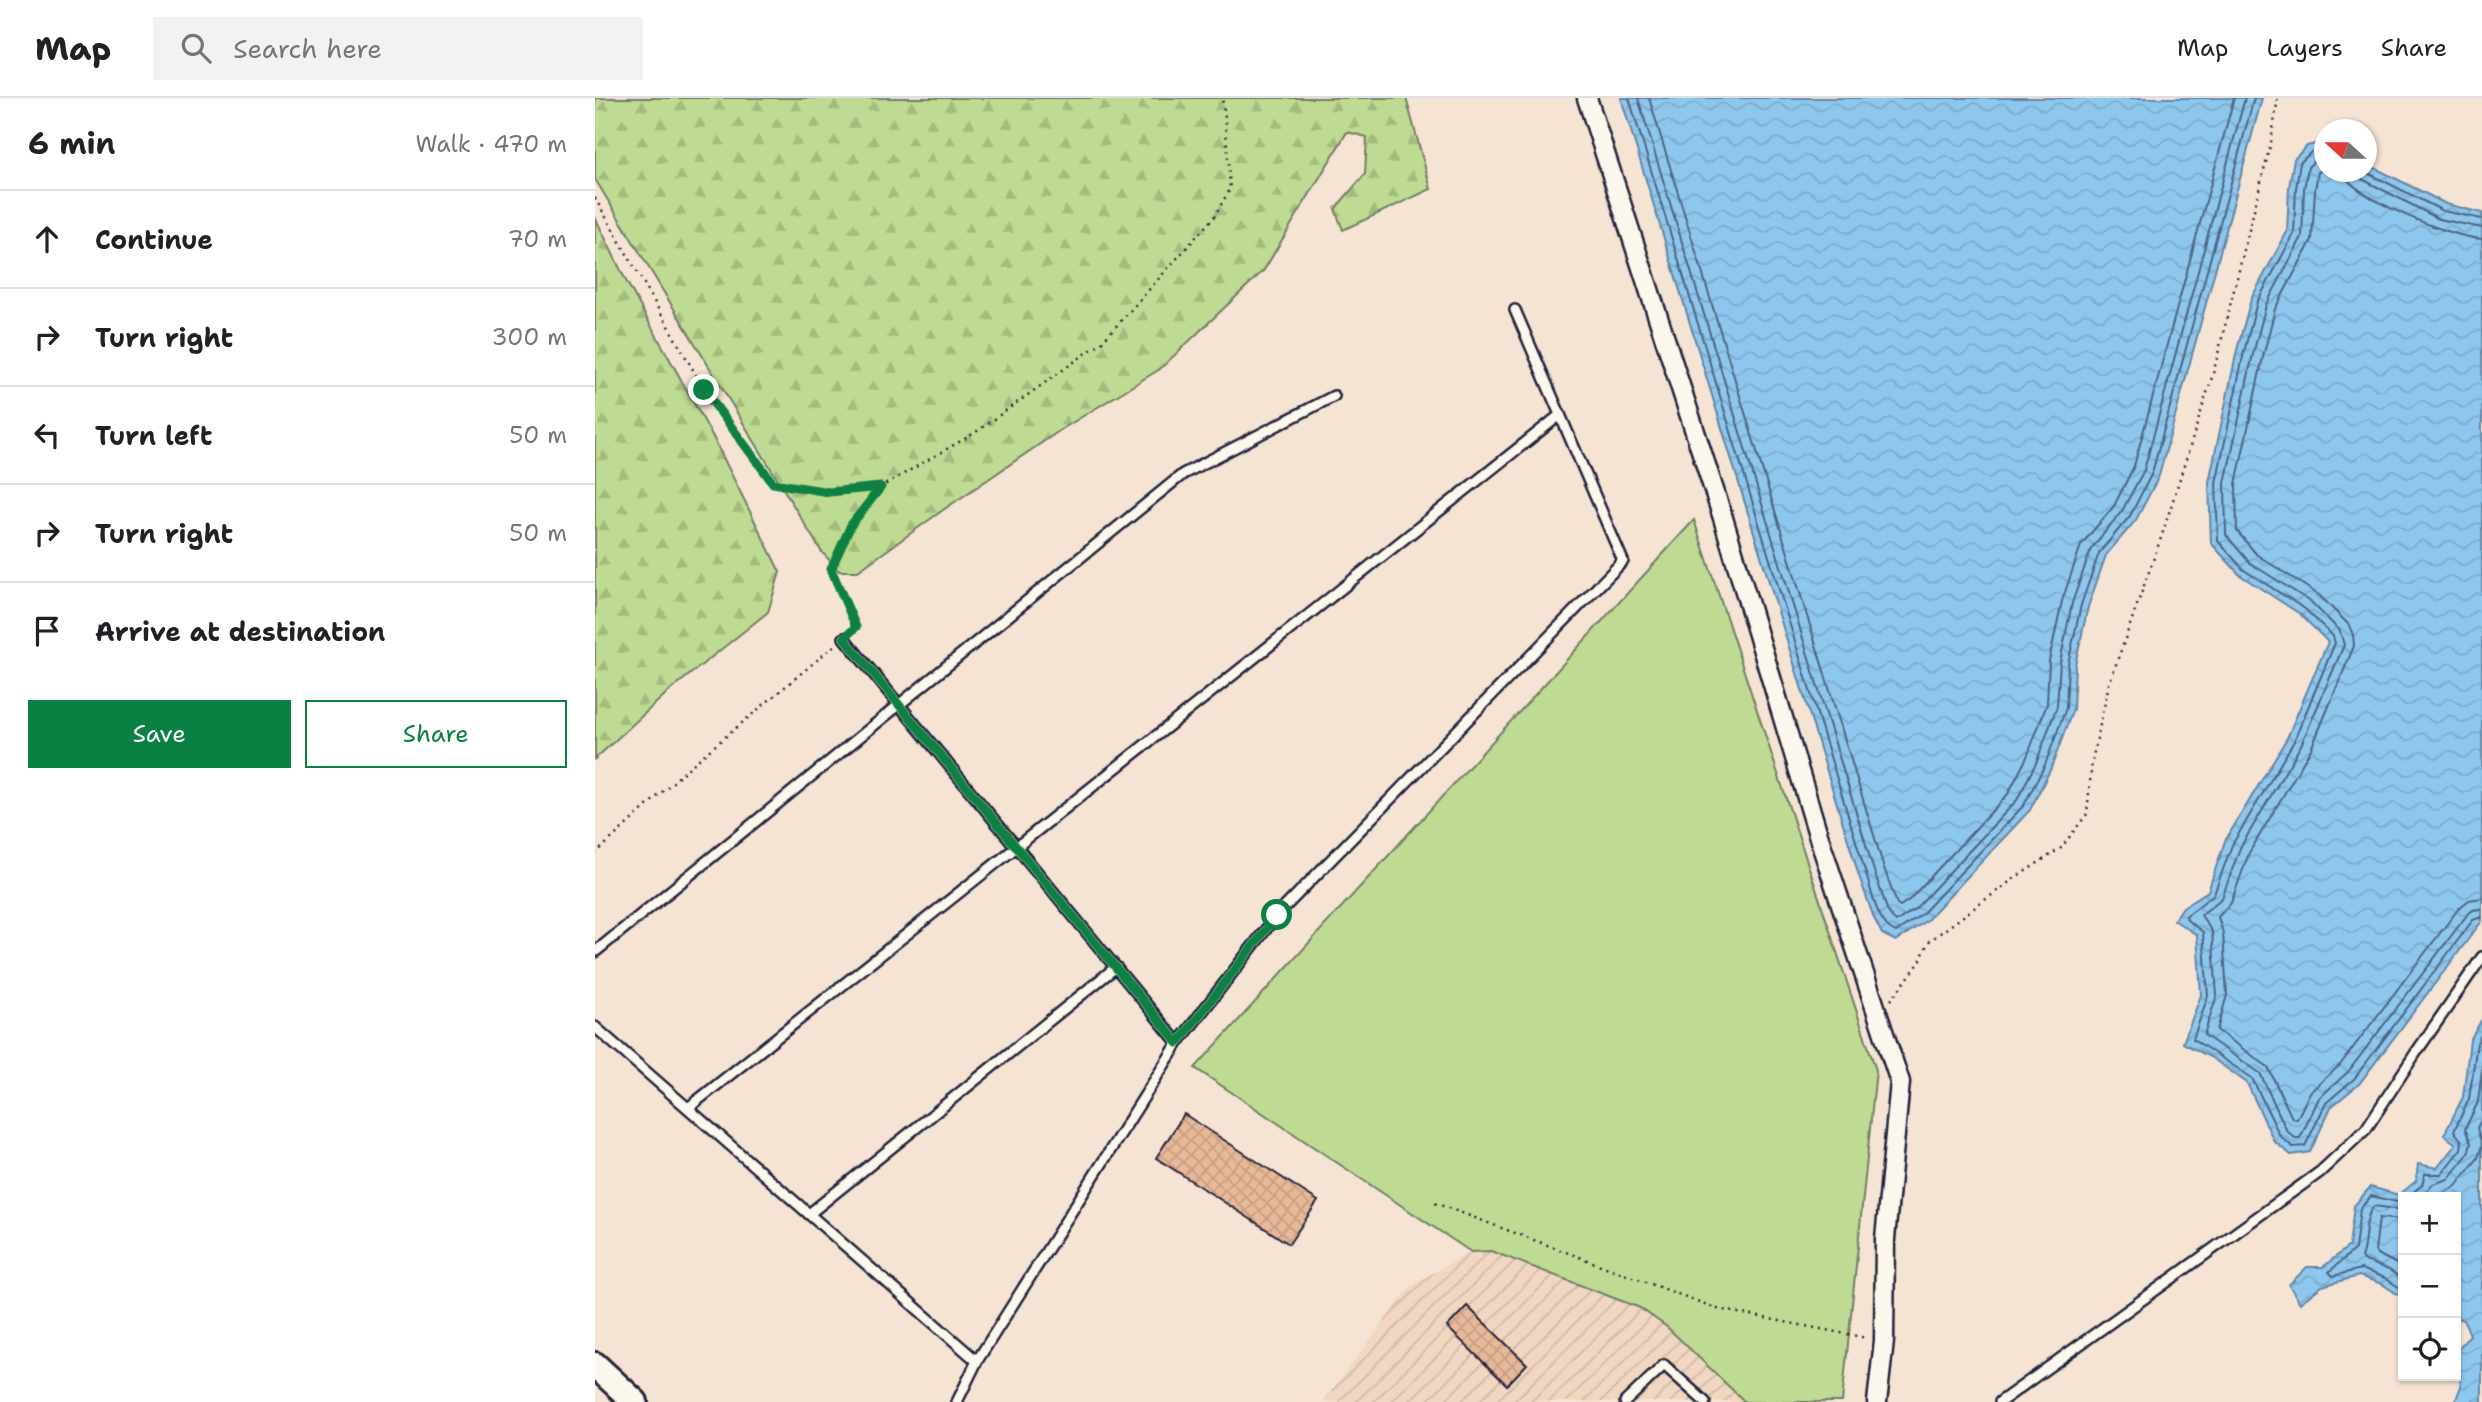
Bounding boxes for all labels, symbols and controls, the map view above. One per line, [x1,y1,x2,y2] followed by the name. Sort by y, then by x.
[153,17,643,80] search box
[35,26,111,71] text: Map
[177,29,215,67] icon: search
[233,31,382,66] text: Search here
[2177,32,2228,64] text: Map
[2266,32,2343,64] text: Layers
[2381,32,2447,64] text: Share
[2314,119,2377,182] north arrow
[28,123,115,164] text: 6 min
[415,129,567,159] text: Walk · 470 m
[28,220,66,258] icon: ahead
[95,222,213,257] text: Continue
[508,224,567,254] text: 70 m
[28,318,66,356] icon: right
[95,320,233,355] text: Turn right
[492,322,567,352] text: 300 m
[688,374,719,405] route end
[28,416,66,454] icon: left
[95,418,212,453] text: Turn left
[509,420,567,450] text: 50 m
[28,514,66,552] icon: right
[95,516,233,551] text: Turn right
[509,518,567,548] text: 50 m
[28,612,66,650] icon: arrive
[95,614,385,649] text: Arrive at destination
[28,700,291,768] button: Save
[305,700,567,768] button: Share
[1261,899,1292,930] route start
[2398,1192,2461,1381] map controls
[2398,1192,2461,1255] button: +
[2398,1255,2461,1318] button: −
[2398,1318,2461,1381] button: locate

